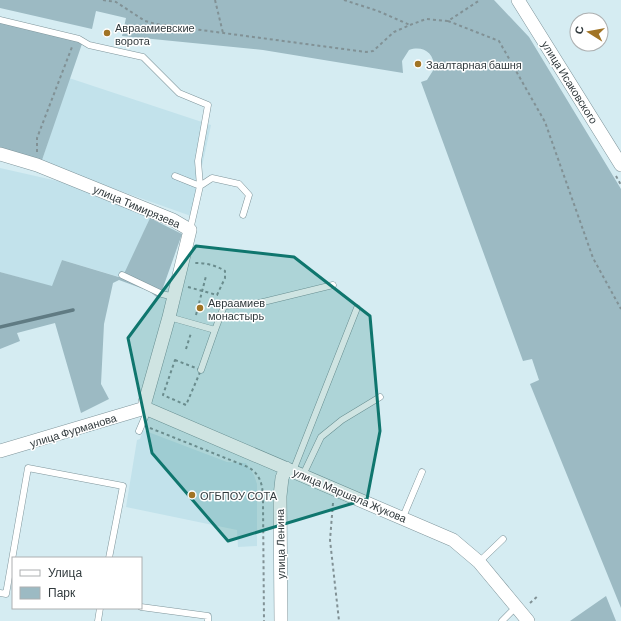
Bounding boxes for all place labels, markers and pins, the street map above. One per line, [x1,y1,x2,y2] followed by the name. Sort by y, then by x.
[115,21,195,47] place label: Авраамиевские ворота
[102,28,112,38] marker: Авраамиевские ворота
[426,58,522,71] place label: Заалтарная башня
[413,59,423,69] marker: Заалтарная башня
[208,296,265,322] place label: Авраамиев монастырь
[195,303,205,313] marker: Авраамиев монастырь
[200,489,278,502] place label: ОГБПОУ СОТА
[187,490,197,500] marker: ОГБПОУ СОТА

